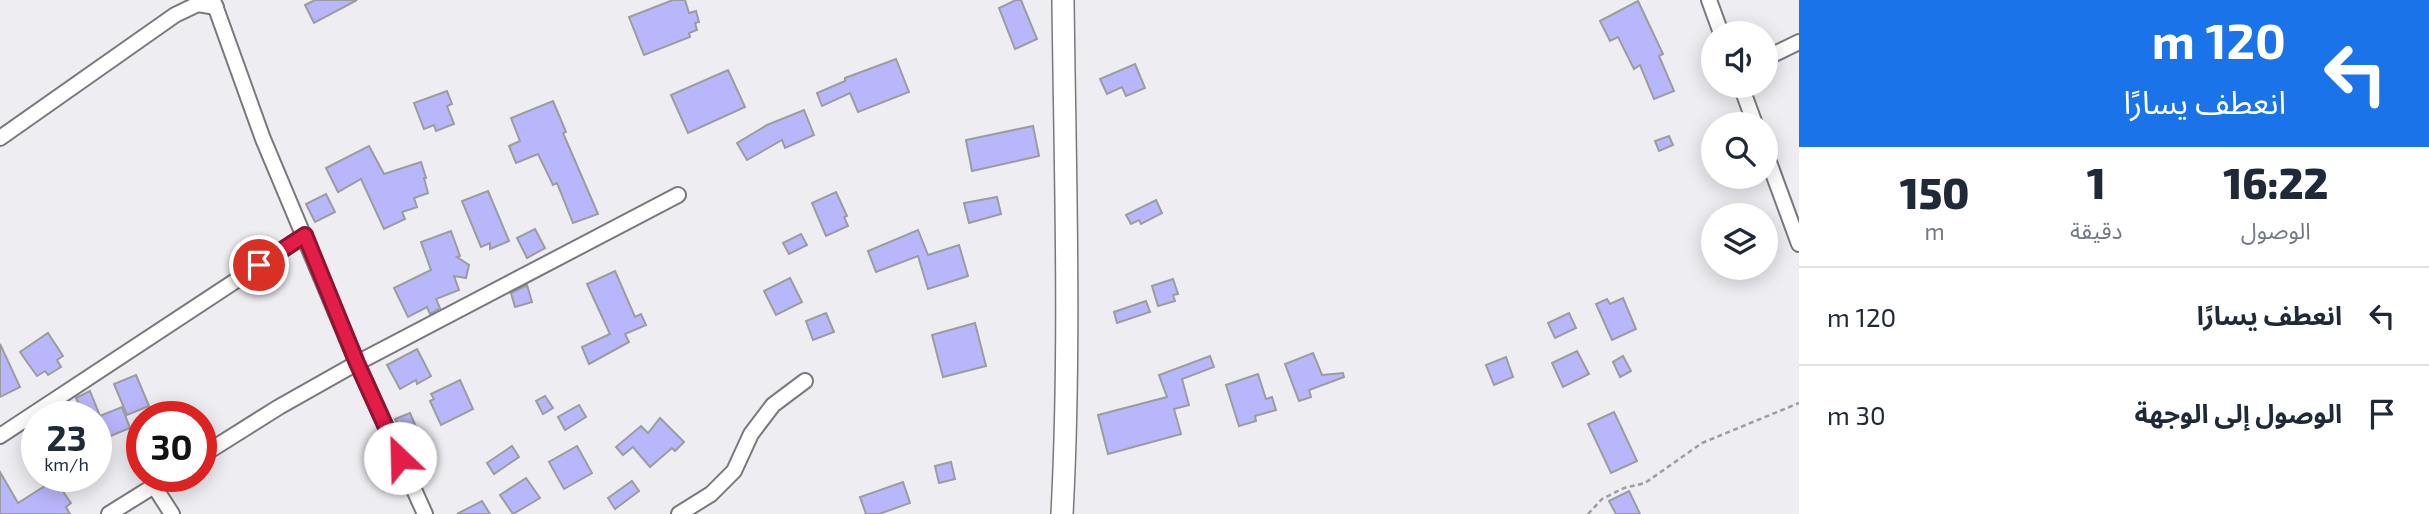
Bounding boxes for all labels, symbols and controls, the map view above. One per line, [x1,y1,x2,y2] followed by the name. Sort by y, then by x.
[2152,10,2286,69] text: 120 m
[1701,21,1778,280] map controls
[1701,21,1778,98] button: sound
[2310,28,2401,119] icon: left
[2123,82,2286,120] text: انعطف يسارًا
[1701,112,1778,189] button: search
[2087,157,2106,207] text: 1
[2223,157,2328,207] text: 16:22
[1900,167,1969,217] text: 150
[1701,203,1778,280] button: layers
[2070,216,2123,244] text: دقيقة
[2241,216,2311,244] text: الوصول
[1924,217,1945,245] text: m
[229,235,289,295] pin
[240,246,278,284] icon: arrive
[2363,297,2401,335] icon: left
[2197,299,2342,330] text: انعطف يسارًا
[1827,301,1896,332] text: 120 m
[2363,395,2401,433] icon: arrive
[2134,397,2342,428] text: الوصول إلى الوجهة
[1827,399,1886,430] text: 30 m
[126,401,217,492] speed limit sign: 30
[46,416,87,458] text: 23
[363,421,437,495] position arrow
[44,453,89,475] text: km/h

